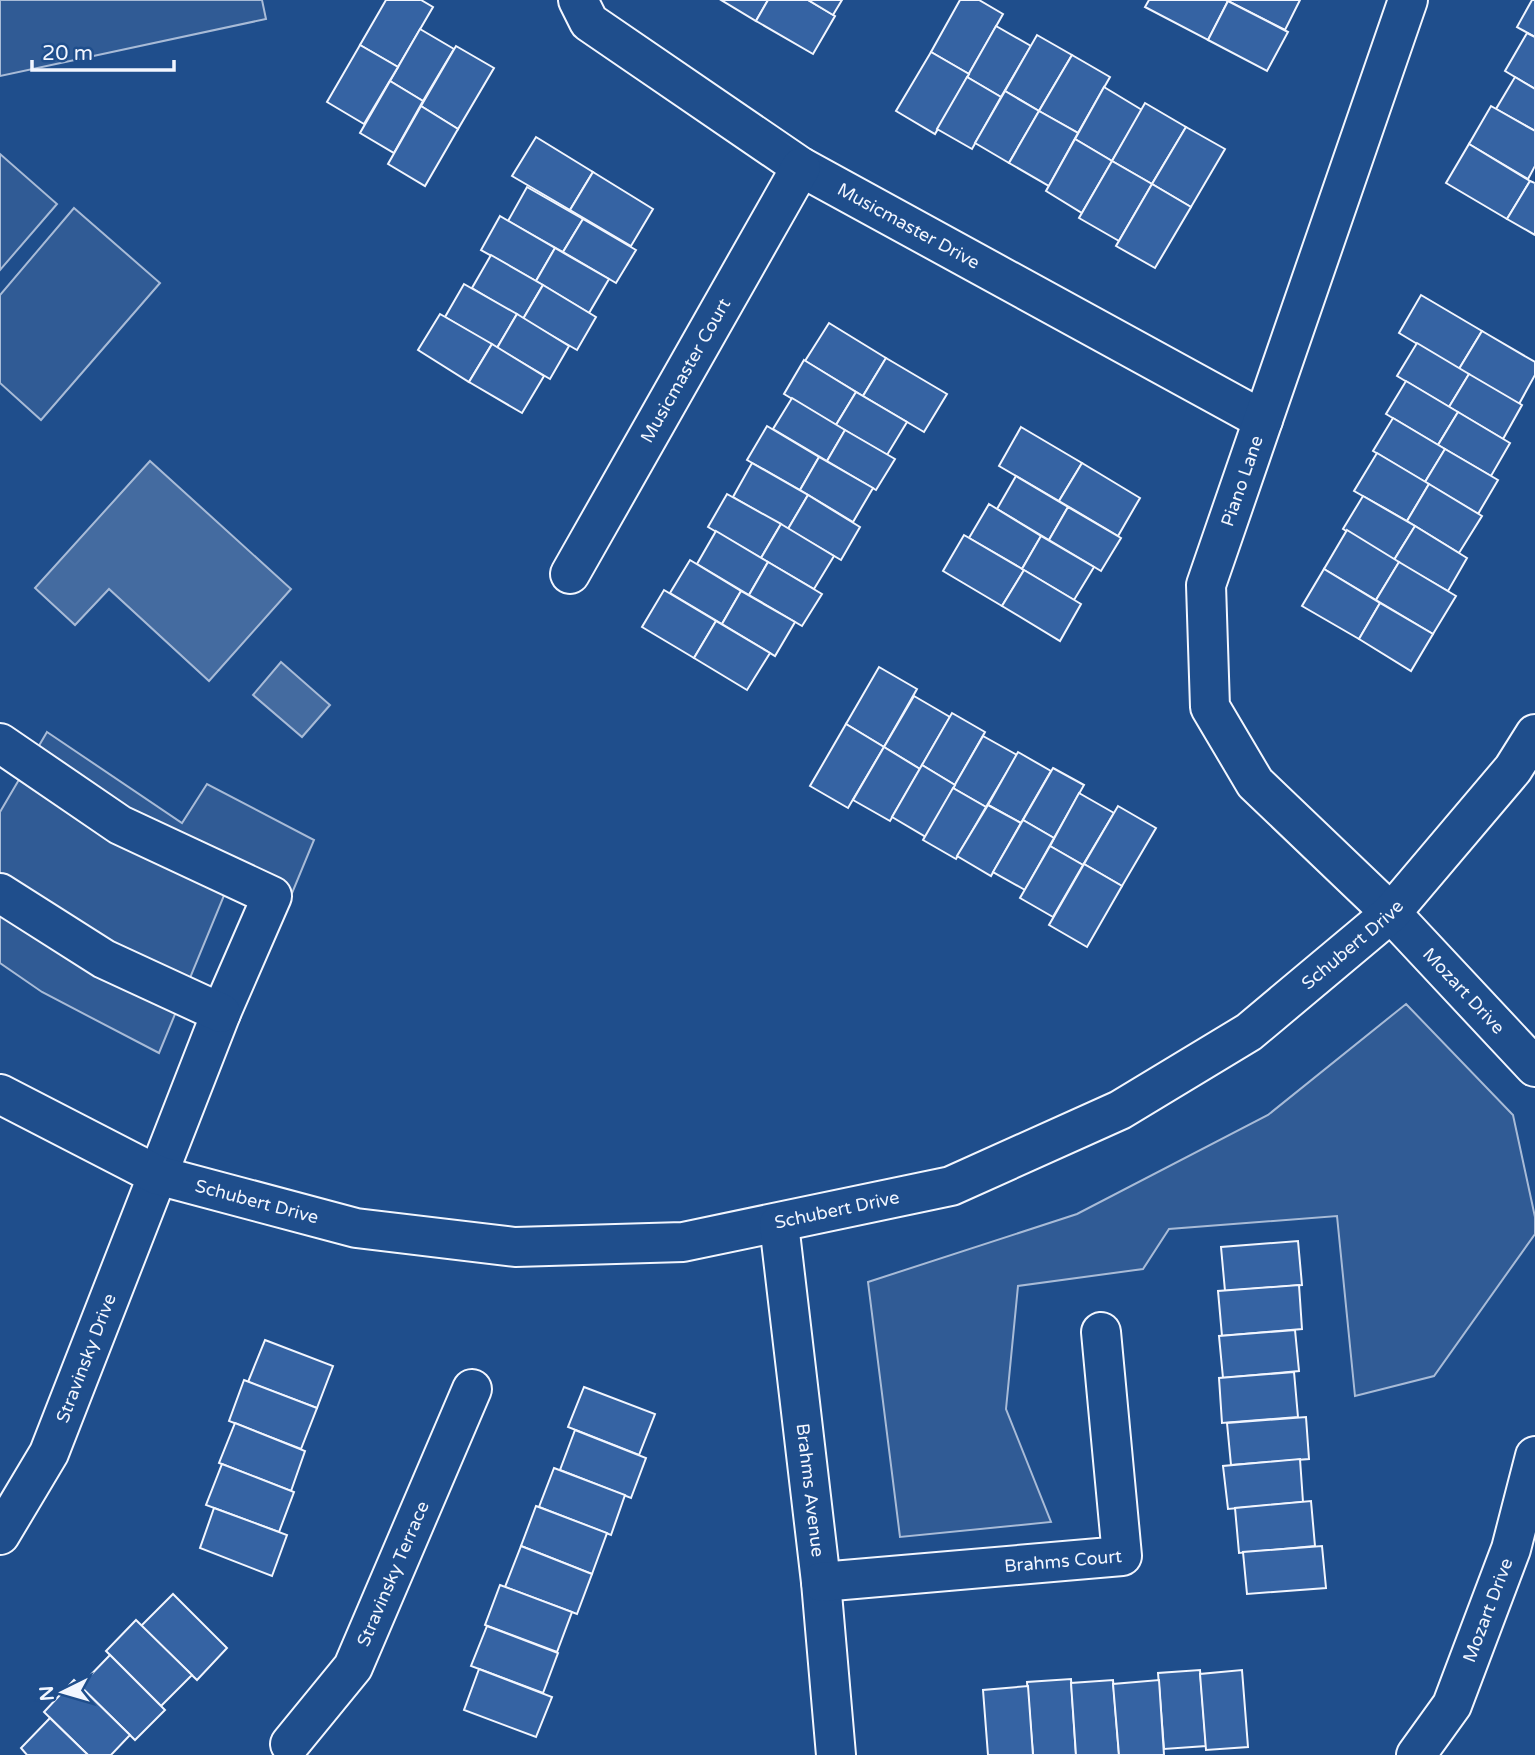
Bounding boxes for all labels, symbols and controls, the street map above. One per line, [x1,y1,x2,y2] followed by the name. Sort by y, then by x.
[32,28,173,72] scale bar
[42,41,93,66] text: 20 m
[833,178,984,274] street label: Musicmaster Drive
[636,294,735,447] street label: Musicmaster Court
[1216,433,1268,529] street label: Piano Lane
[1297,896,1408,994] street label: Schubert Drive
[1418,943,1509,1039] street label: Mozart Drive
[193,1175,321,1229] street label: Schubert Drive
[772,1186,901,1234] street label: Schubert Drive
[51,1290,121,1426] street label: Stravinsky Drive
[791,1422,829,1558] street label: Brahms Avenue
[352,1498,434,1650] street label: Stravinsky Terrace
[1003,1545,1123,1577] street label: Brahms Court
[1458,1555,1518,1666] street label: Mozart Drive
[28,1657,98,1727] north arrow
[35,1685,59,1702] text: N

